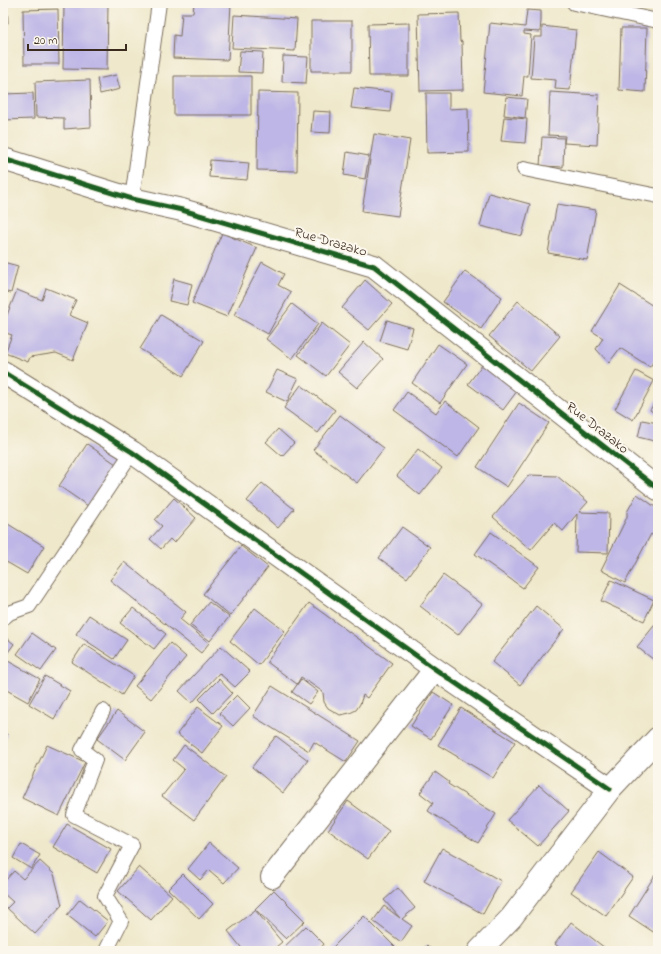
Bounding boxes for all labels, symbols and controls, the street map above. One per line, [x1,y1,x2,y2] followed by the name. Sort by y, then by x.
[28,26,126,52] scale bar
[34,32,57,50] text: 20 m
[292,222,369,263] street label: Rue Drazako
[561,397,633,459] street label: Rue Drazako

